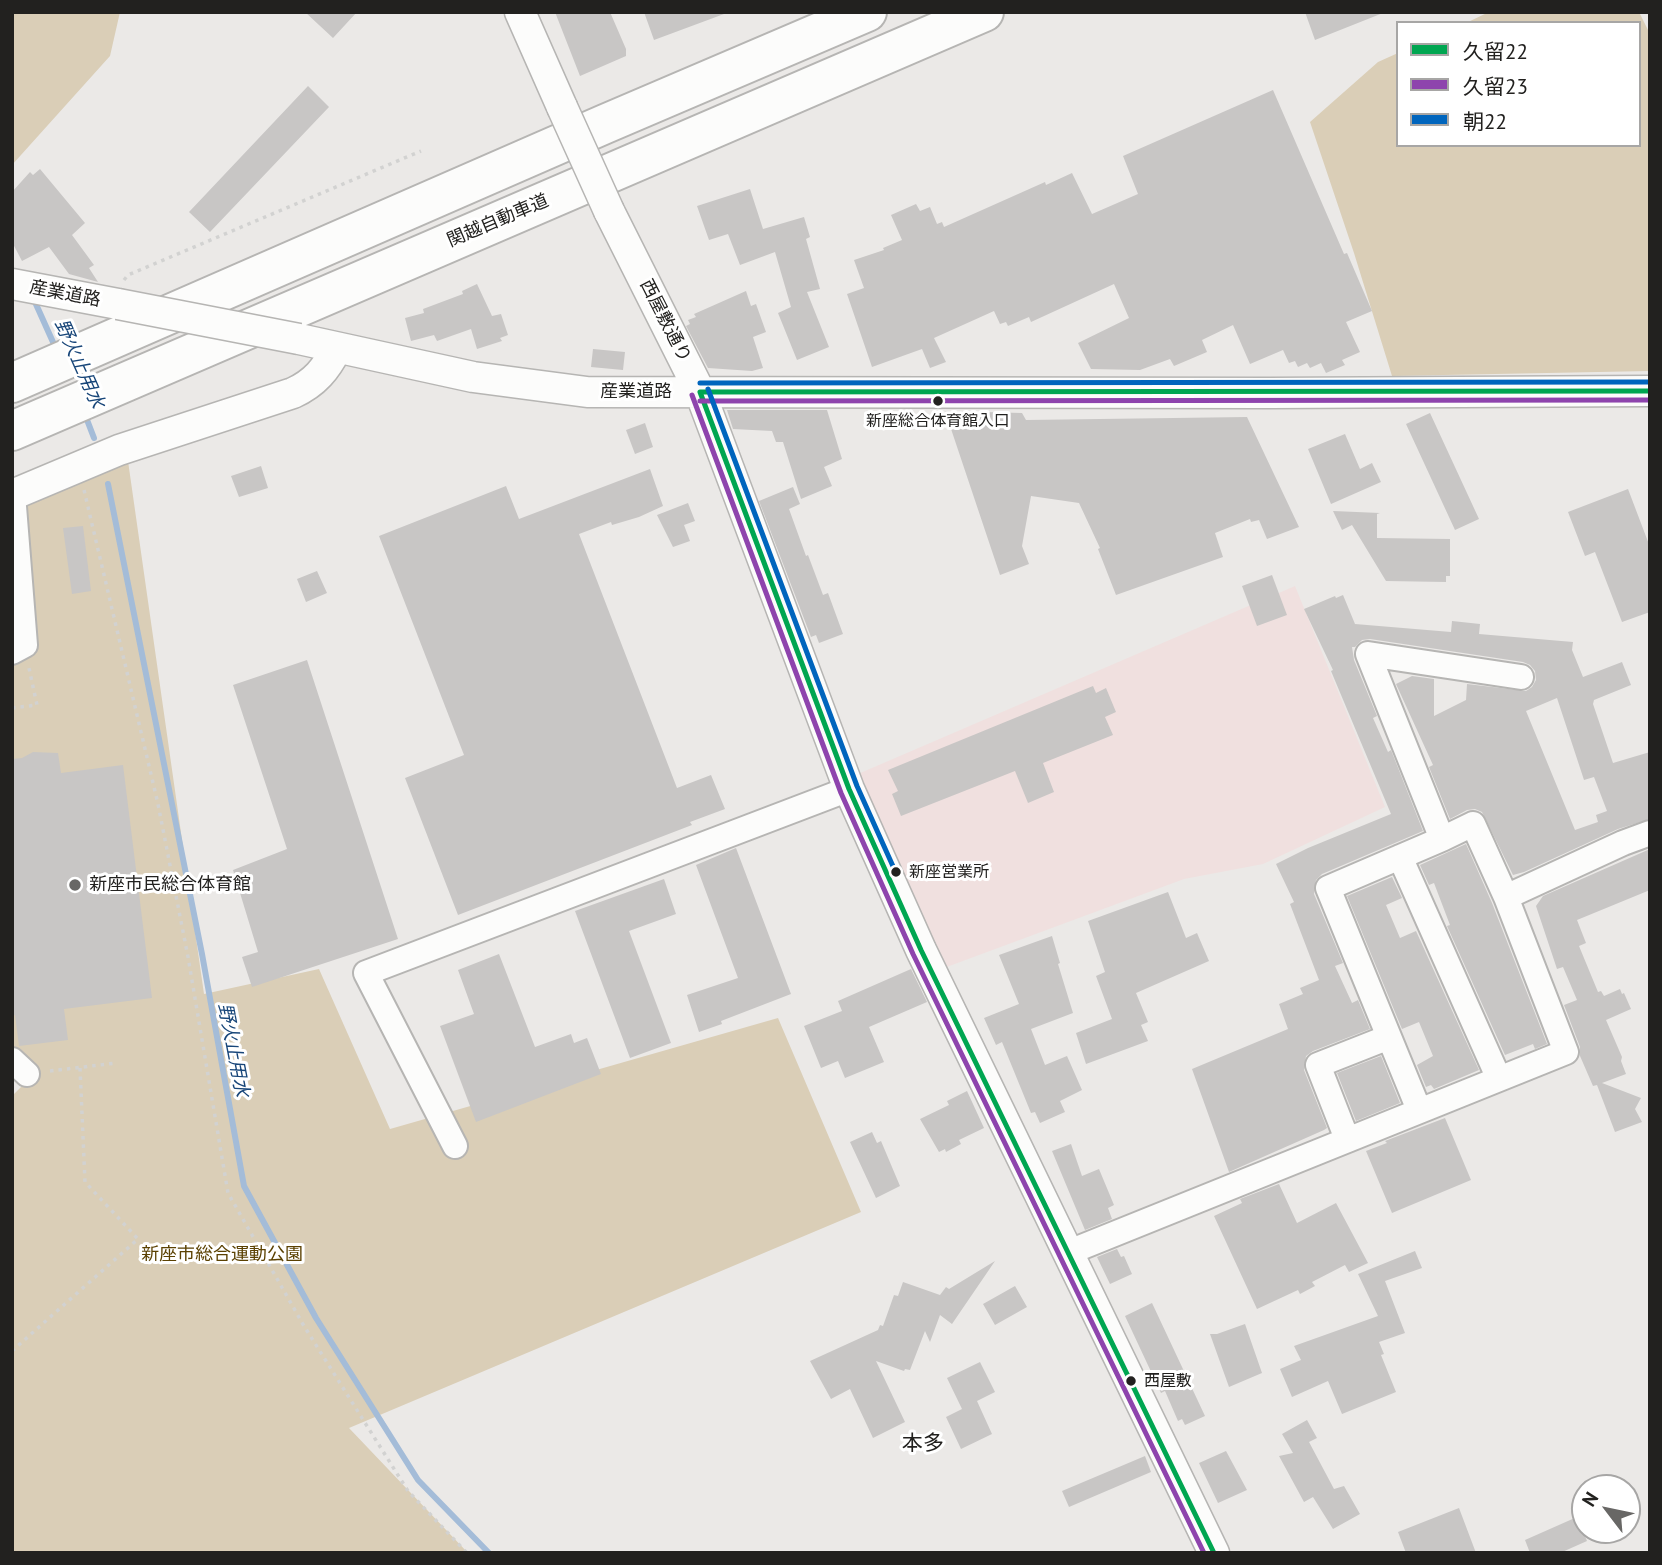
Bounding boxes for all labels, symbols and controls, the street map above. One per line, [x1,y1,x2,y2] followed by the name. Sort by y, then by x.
[1396,21,1641,147] legend
[1463,38,1528,65] text: 久留22
[1463,73,1528,100] text: 久留23
[1463,108,1507,135] text: 朝22
[444,190,552,252] street label: 関越自動車道
[635,276,695,366] street label: 西屋敷通り
[28,277,102,311] street label: 産業道路
[49,316,109,412] water label: 野火止用水
[600,381,672,403] street label: 産業道路
[931,394,945,408] marker: 新座総合体育館入口
[866,411,1010,431] place label: 新座総合体育館入口
[909,862,989,882] place label: 新座営業所
[889,865,903,879] marker: 新座営業所
[89,874,251,896] place label: 新座市民総合体育館
[67,877,83,893] marker: 新座市民総合体育館
[213,1001,253,1099] water label: 野火止用水
[141,1244,303,1266] park label: 新座市総合運動公園
[1144,1371,1192,1391] place label: 西屋敷
[1124,1374,1138,1388] marker: 西屋敷
[902,1431,944,1457] district label: 本多
[1571,1474,1641,1544] north arrow
[1576,1487,1603,1511] text: N

